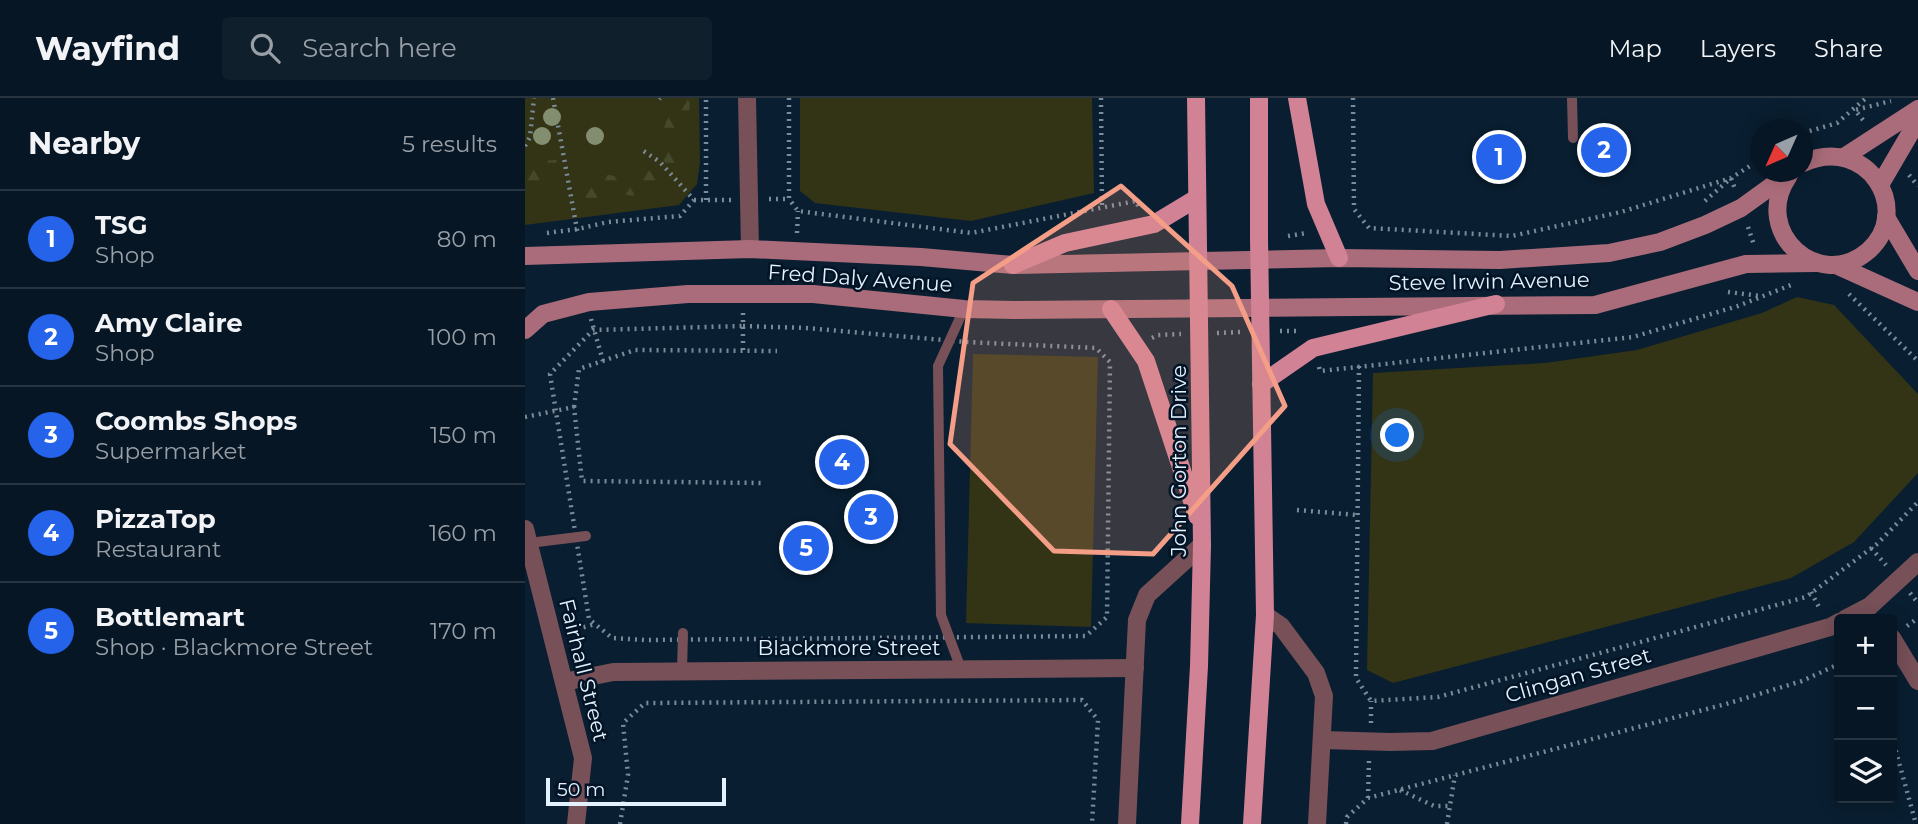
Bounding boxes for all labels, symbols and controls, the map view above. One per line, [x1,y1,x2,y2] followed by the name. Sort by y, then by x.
[222,17,712,80] search box
[35,28,180,68] text: Wayfind
[246,29,284,67] icon: search
[302,32,457,64] text: Search here
[1608,34,1662,63] text: Map
[1700,34,1776,63] text: Layers
[1814,34,1883,63] text: Share
[1750,119,1813,182] north arrow
[1581,124,1627,176] pin: 2
[28,125,140,162] text: Nearby
[402,130,497,158] text: 5 results
[1476,131,1522,183] pin: 1
[95,209,148,241] text: TSG
[46,225,56,253] text: 1
[437,225,497,253] text: 80 m
[95,241,155,269] text: Shop
[767,259,953,297] street label: Fred Daly Avenue
[1388,267,1590,295] street label: Steve Irwin Avenue
[95,307,243,339] text: Amy Claire
[44,323,58,351] text: 2
[428,323,497,351] text: 100 m
[95,339,155,367] text: Shop
[1166,365,1191,558] street label: John Gorton Drive
[95,405,297,437] text: Coombs Shops
[1380,418,1414,452] your location
[44,421,58,449] text: 3
[430,421,497,449] text: 150 m
[819,436,865,488] pin: 4
[95,437,247,465] text: Supermarket
[848,491,894,543] pin: 3
[95,503,216,535] text: PizzaTop
[43,519,59,547] text: 4
[429,519,497,547] text: 160 m
[783,522,829,574] pin: 5
[95,535,221,563] text: Restaurant
[554,596,614,744] street label: Fairhall Street
[95,601,245,633] text: Bottlemart
[1834,614,1897,803] map controls
[1834,614,1897,677] button: +
[44,617,58,645] text: 5
[430,617,497,645] text: 170 m
[95,633,373,661] text: Shop · Blackmore Street
[757,635,941,660] street label: Blackmore Street
[1502,642,1654,708] street label: Clingan Street
[1834,677,1897,740] button: −
[1834,740,1897,803] button: layers
[546,775,726,807] scale bar
[557,778,605,801] text: 50 m

